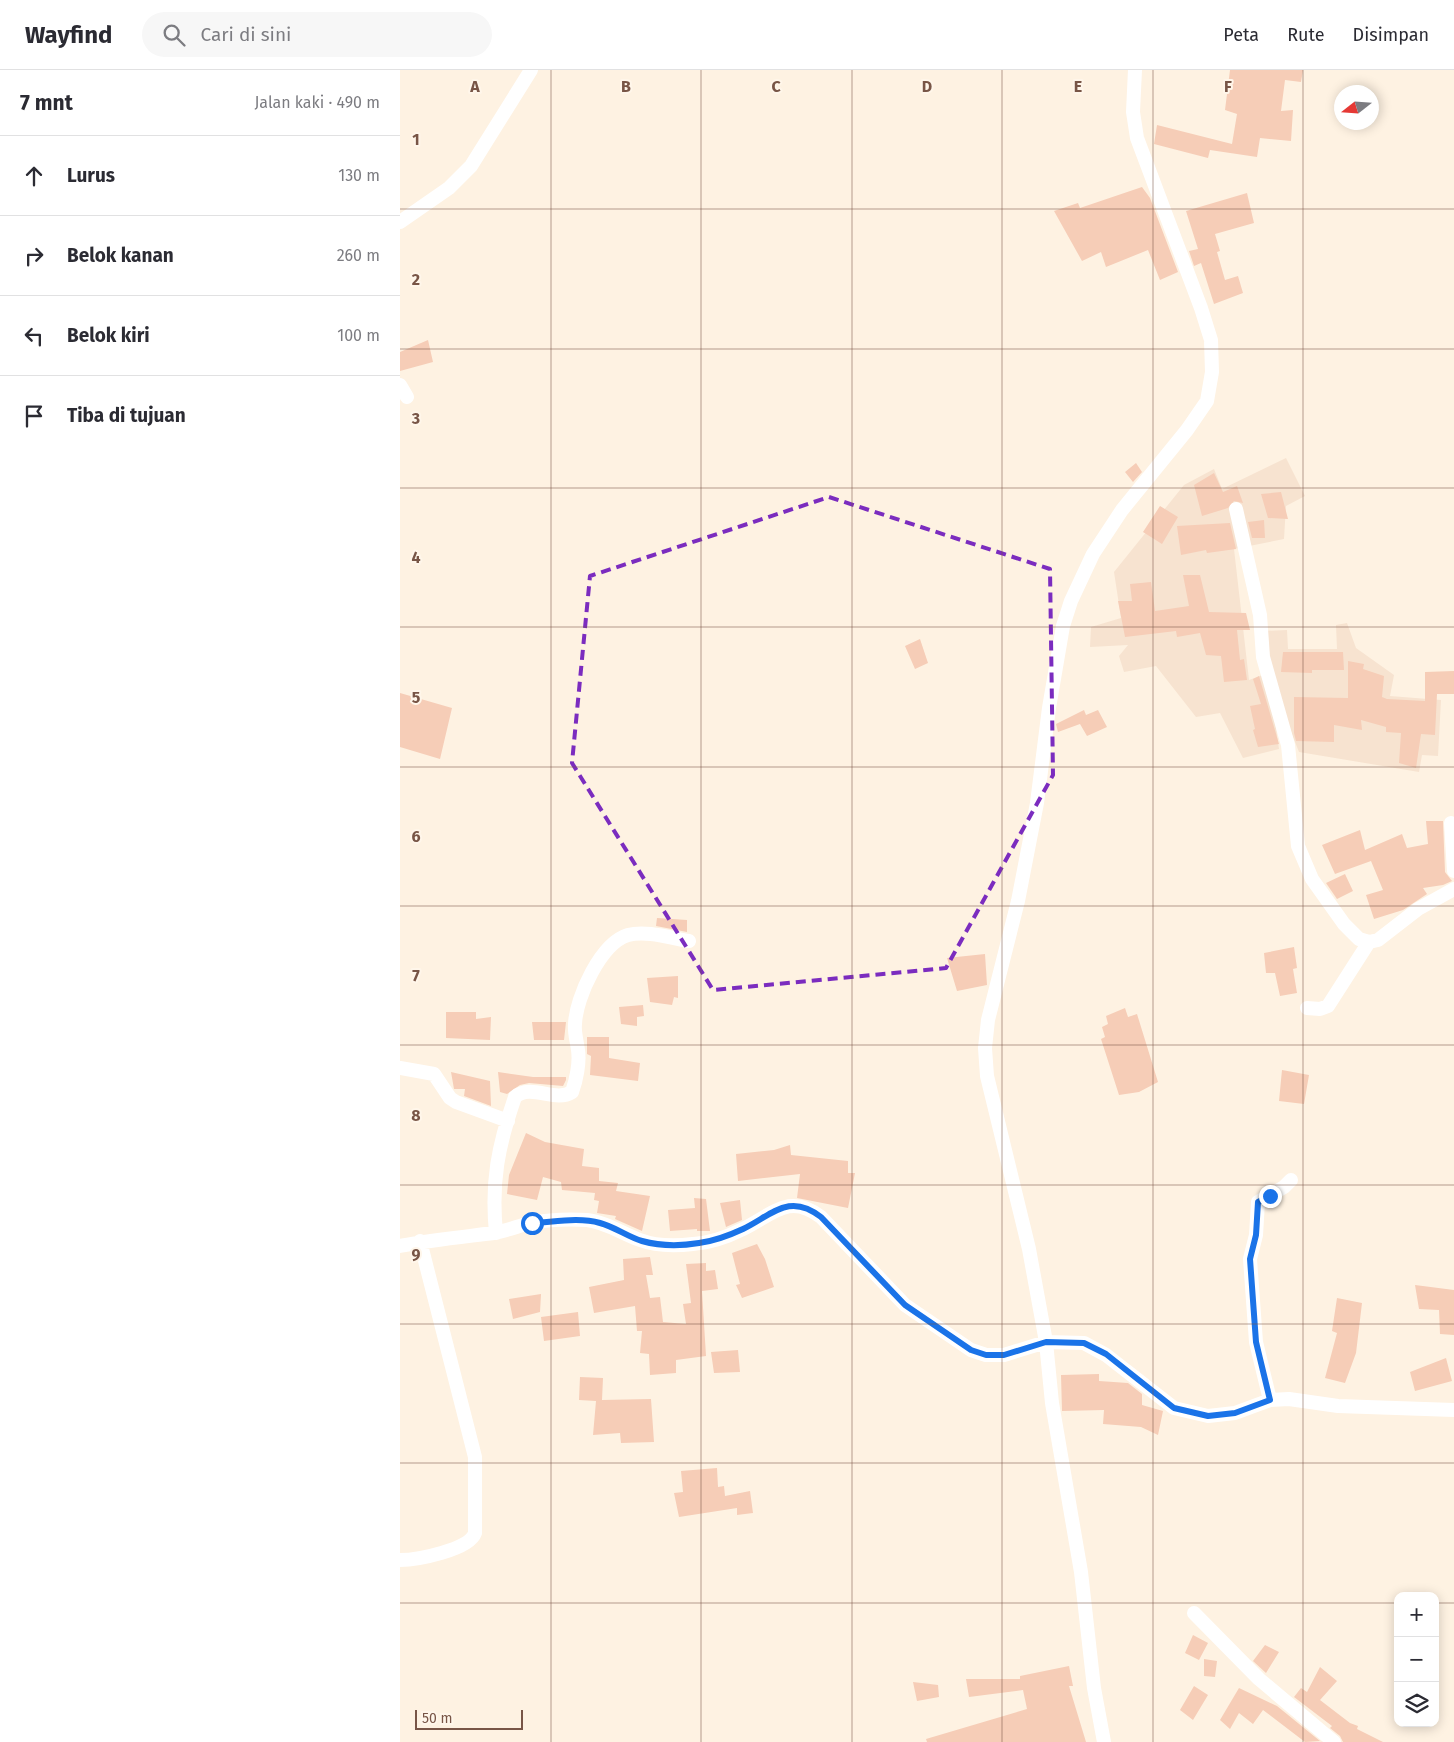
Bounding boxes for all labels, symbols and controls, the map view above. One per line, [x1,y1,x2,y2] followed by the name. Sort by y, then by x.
[142,12,492,57] search box
[25,21,112,49] text: Wayfind
[160,21,188,49] icon: search
[200,23,291,46] text: Cari di sini
[1223,24,1259,46] text: Peta
[1287,24,1325,46] text: Rute
[1353,24,1429,46] text: Disimpan
[469,77,480,96] text: A
[621,77,631,96] text: B
[771,77,781,96] text: C
[922,77,932,96] text: D
[1074,77,1082,96] text: E
[1224,77,1232,96] text: F
[1334,85,1379,130] north arrow
[20,90,73,116] text: 7 mnt
[254,93,380,112] text: Jalan kaki · 490 m
[412,130,420,149] text: 1
[20,162,48,190] icon: ahead
[67,164,115,187] text: Lurus
[338,166,380,185] text: 130 m
[20,242,48,270] icon: right
[67,244,174,267] text: Belok kanan
[337,246,380,265] text: 260 m
[412,270,420,289] text: 2
[20,322,48,350] icon: left
[67,324,150,347] text: Belok kiri
[337,326,380,345] text: 100 m
[20,402,48,430] icon: arrive
[67,404,186,427] text: Tiba di tujuan
[411,409,420,428] text: 3
[411,548,421,567] text: 4
[412,688,421,707] text: 5
[411,827,421,846] text: 6
[412,966,420,985] text: 7
[411,1106,421,1125] text: 8
[1259,1185,1282,1208] route end
[521,1212,544,1235] route start
[412,1245,421,1264] text: 9
[1394,1592,1439,1727] map controls
[1394,1592,1439,1637] button: +
[1394,1637,1439,1682] button: −
[1394,1682,1439,1727] button: layers
[415,1707,522,1730] scale bar
[422,1710,453,1727] text: 50 m

